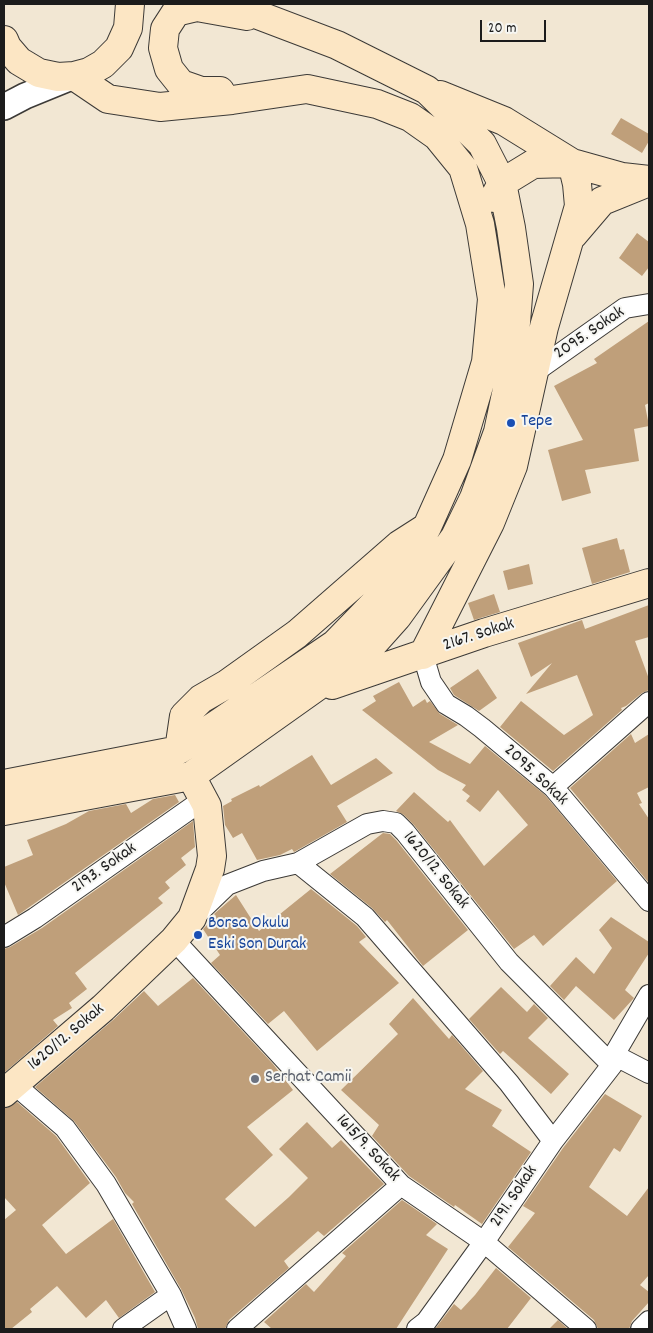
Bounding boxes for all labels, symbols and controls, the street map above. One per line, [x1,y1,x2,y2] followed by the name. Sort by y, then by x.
[483,10,549,42] scale bar
[488,18,516,40] text: 20 m
[551,303,629,365] street label: 2095. Sokak
[521,412,552,434] place label: Tepe
[505,417,517,429] marker: Tepe
[441,614,517,658] street label: 2167. Sokak
[498,741,572,811] street label: 2095. Sokak
[397,828,473,914] street label: 1620/12. Sokak
[68,839,142,899] street label: 2193. Sokak
[208,914,306,956] place label: Borsa Okulu Eski Son Durak
[192,929,204,941] marker: Borsa Okulu Eski Son Durak
[24,1000,110,1076] street label: 1620/12. Sokak
[265,1068,351,1090] place label: Serhat Camii
[249,1073,261,1085] marker: Serhat Camii
[330,1111,404,1187] street label: 1615/9. Sokak
[486,1162,544,1232] street label: 2191. Sokak

